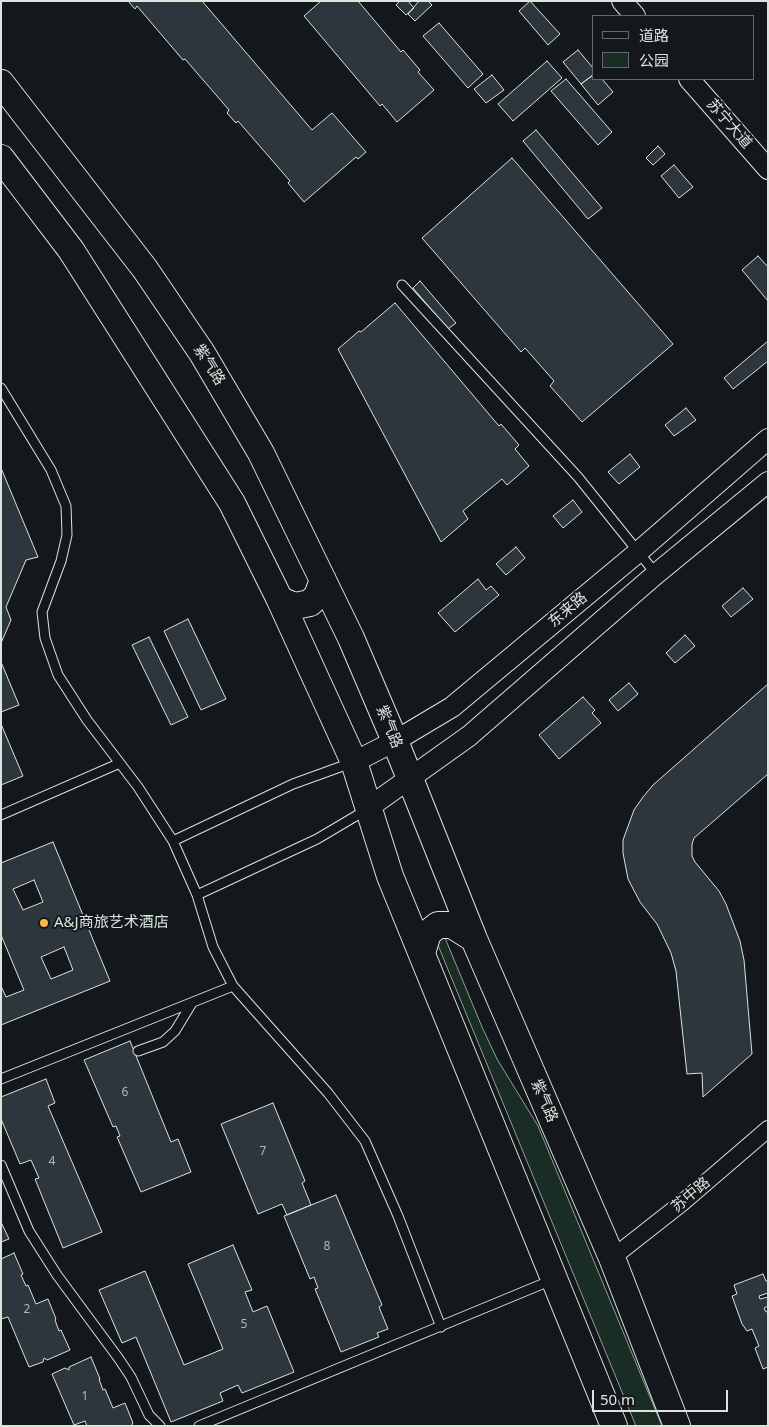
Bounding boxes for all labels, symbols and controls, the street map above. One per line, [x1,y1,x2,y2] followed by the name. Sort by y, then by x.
[592,15,754,80] legend
[639,25,669,45] text: 道路
[639,50,669,70] text: 公园
[703,95,755,153] street label: 苏宁大道
[189,341,229,389] street label: 紫气路
[545,589,591,631] street label: 东来路
[372,703,406,751] street label: 紫气路
[54,914,169,932] place label: A&J商旅艺术酒店
[38,917,50,929] marker: A&J商旅艺术酒店
[527,1077,561,1125] street label: 紫气路
[122,1086,128,1100] house number: 6
[260,1145,266,1159] house number: 7
[49,1155,55,1169] house number: 4
[668,1174,714,1216] street label: 苏中路
[324,1240,330,1254] house number: 8
[24,1303,30,1317] house number: 2
[241,1318,247,1332] house number: 5
[594,1380,730,1412] scale bar
[600,1389,635,1409] text: 50 m
[82,1390,88,1404] house number: 1

